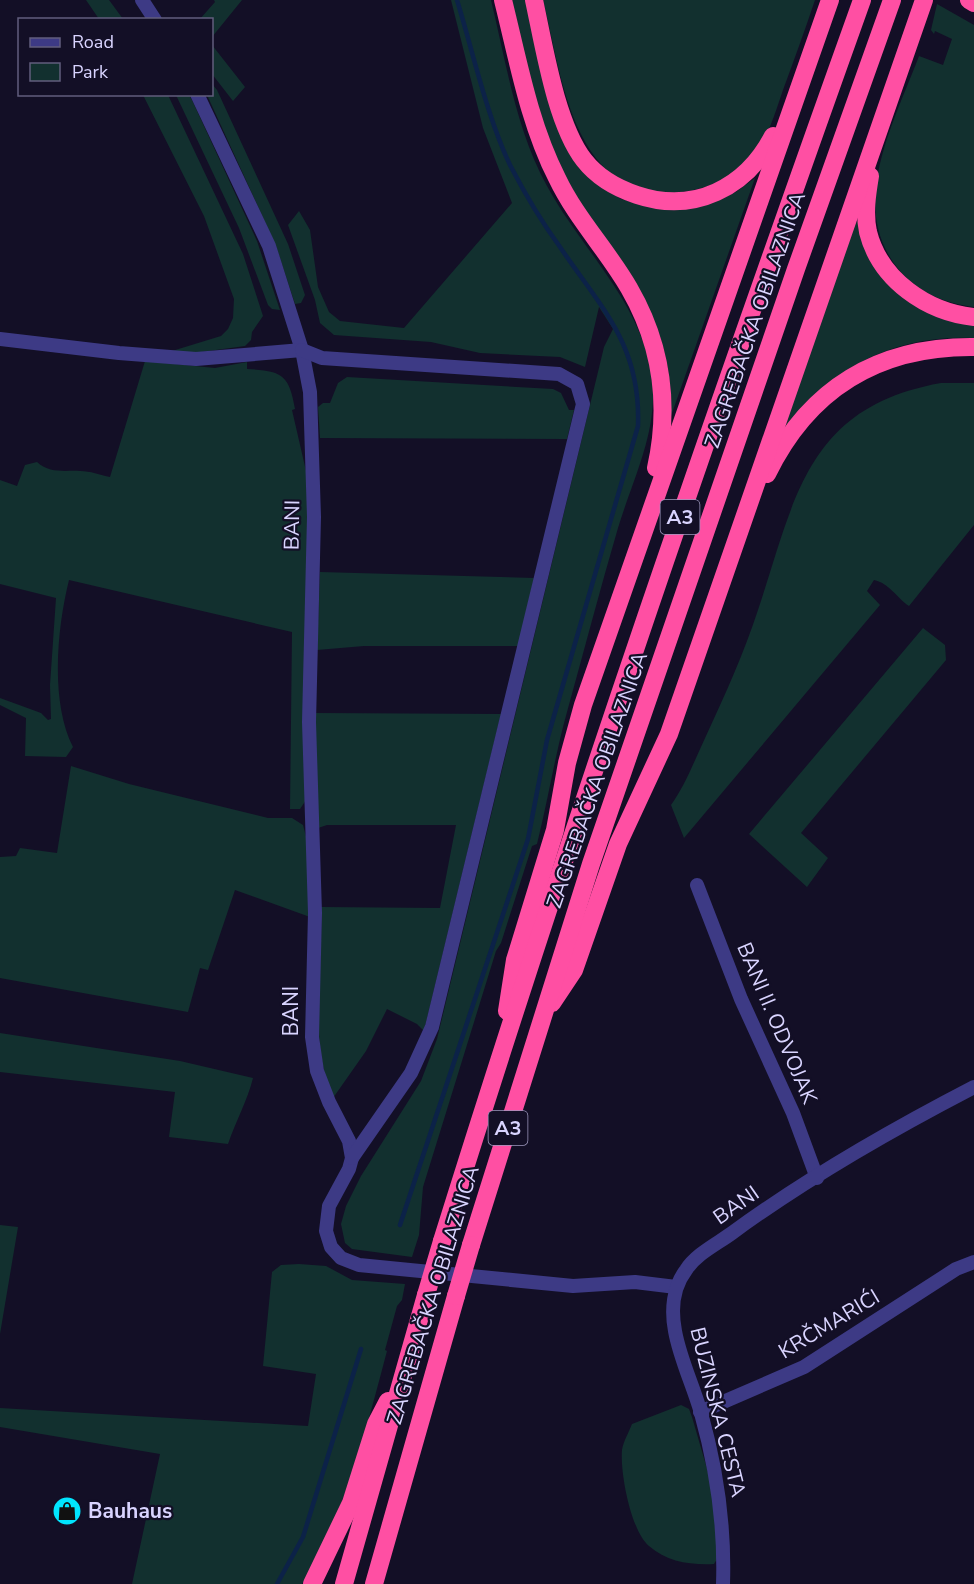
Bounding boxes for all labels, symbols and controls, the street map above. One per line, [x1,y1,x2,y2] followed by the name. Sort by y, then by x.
[18,18,213,96] legend
[72,30,114,54] text: Road
[72,60,109,84] text: Park
[698,188,812,452] street label: ZAGREBAČKA OBILAZNICA
[278,500,306,550] street label: BANI
[660,500,700,534] road number: A3
[540,648,654,912] street label: ZAGREBAČKA OBILAZNICA
[730,938,824,1109] street label: BANI II. ODVOJAK
[277,986,305,1036] street label: BANI
[488,1111,528,1145] road number: A3
[380,1162,486,1428] street label: ZAGREBAČKA OBILAZNICA
[707,1179,765,1231] street label: BANI
[773,1283,885,1365] street label: KRČMARIĆI
[683,1324,753,1500] street label: BUZINSKA CESTA
[51,1495,83,1527] shop icon: Bauhaus
[88,1497,172,1525] place label: Bauhaus

